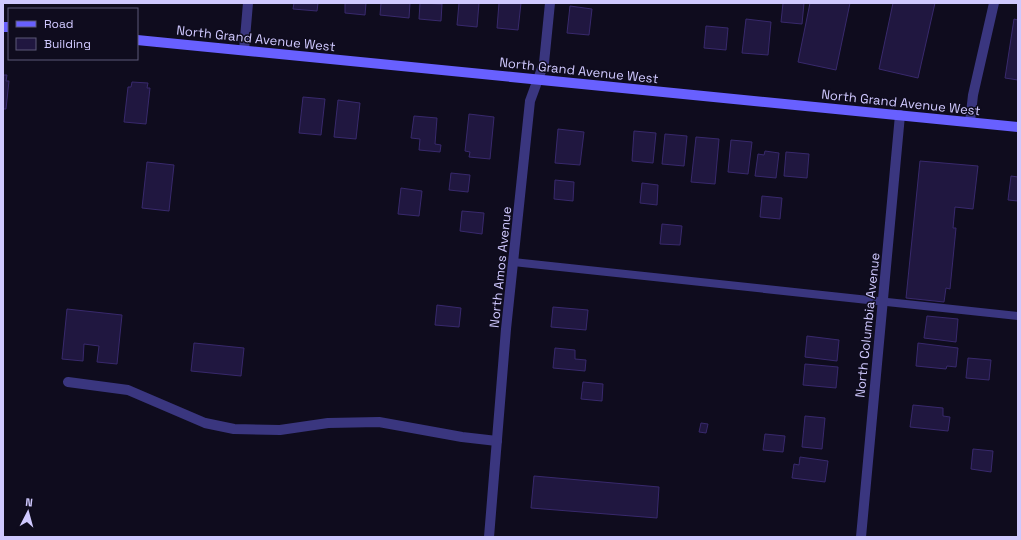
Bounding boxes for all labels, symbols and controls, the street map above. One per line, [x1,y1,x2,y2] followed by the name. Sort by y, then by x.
[8,8,138,60] legend
[44,16,73,32] text: Road
[176,22,336,55] street label: North Grand Avenue West
[44,36,91,52] text: Building
[499,54,659,87] street label: North Grand Avenue West
[821,86,981,119] street label: North Grand Avenue West
[486,205,515,329] street label: North Amos Avenue
[851,252,884,398] street label: North Columbia Avenue
[8,492,48,532] north arrow
[25,495,33,509] text: N

